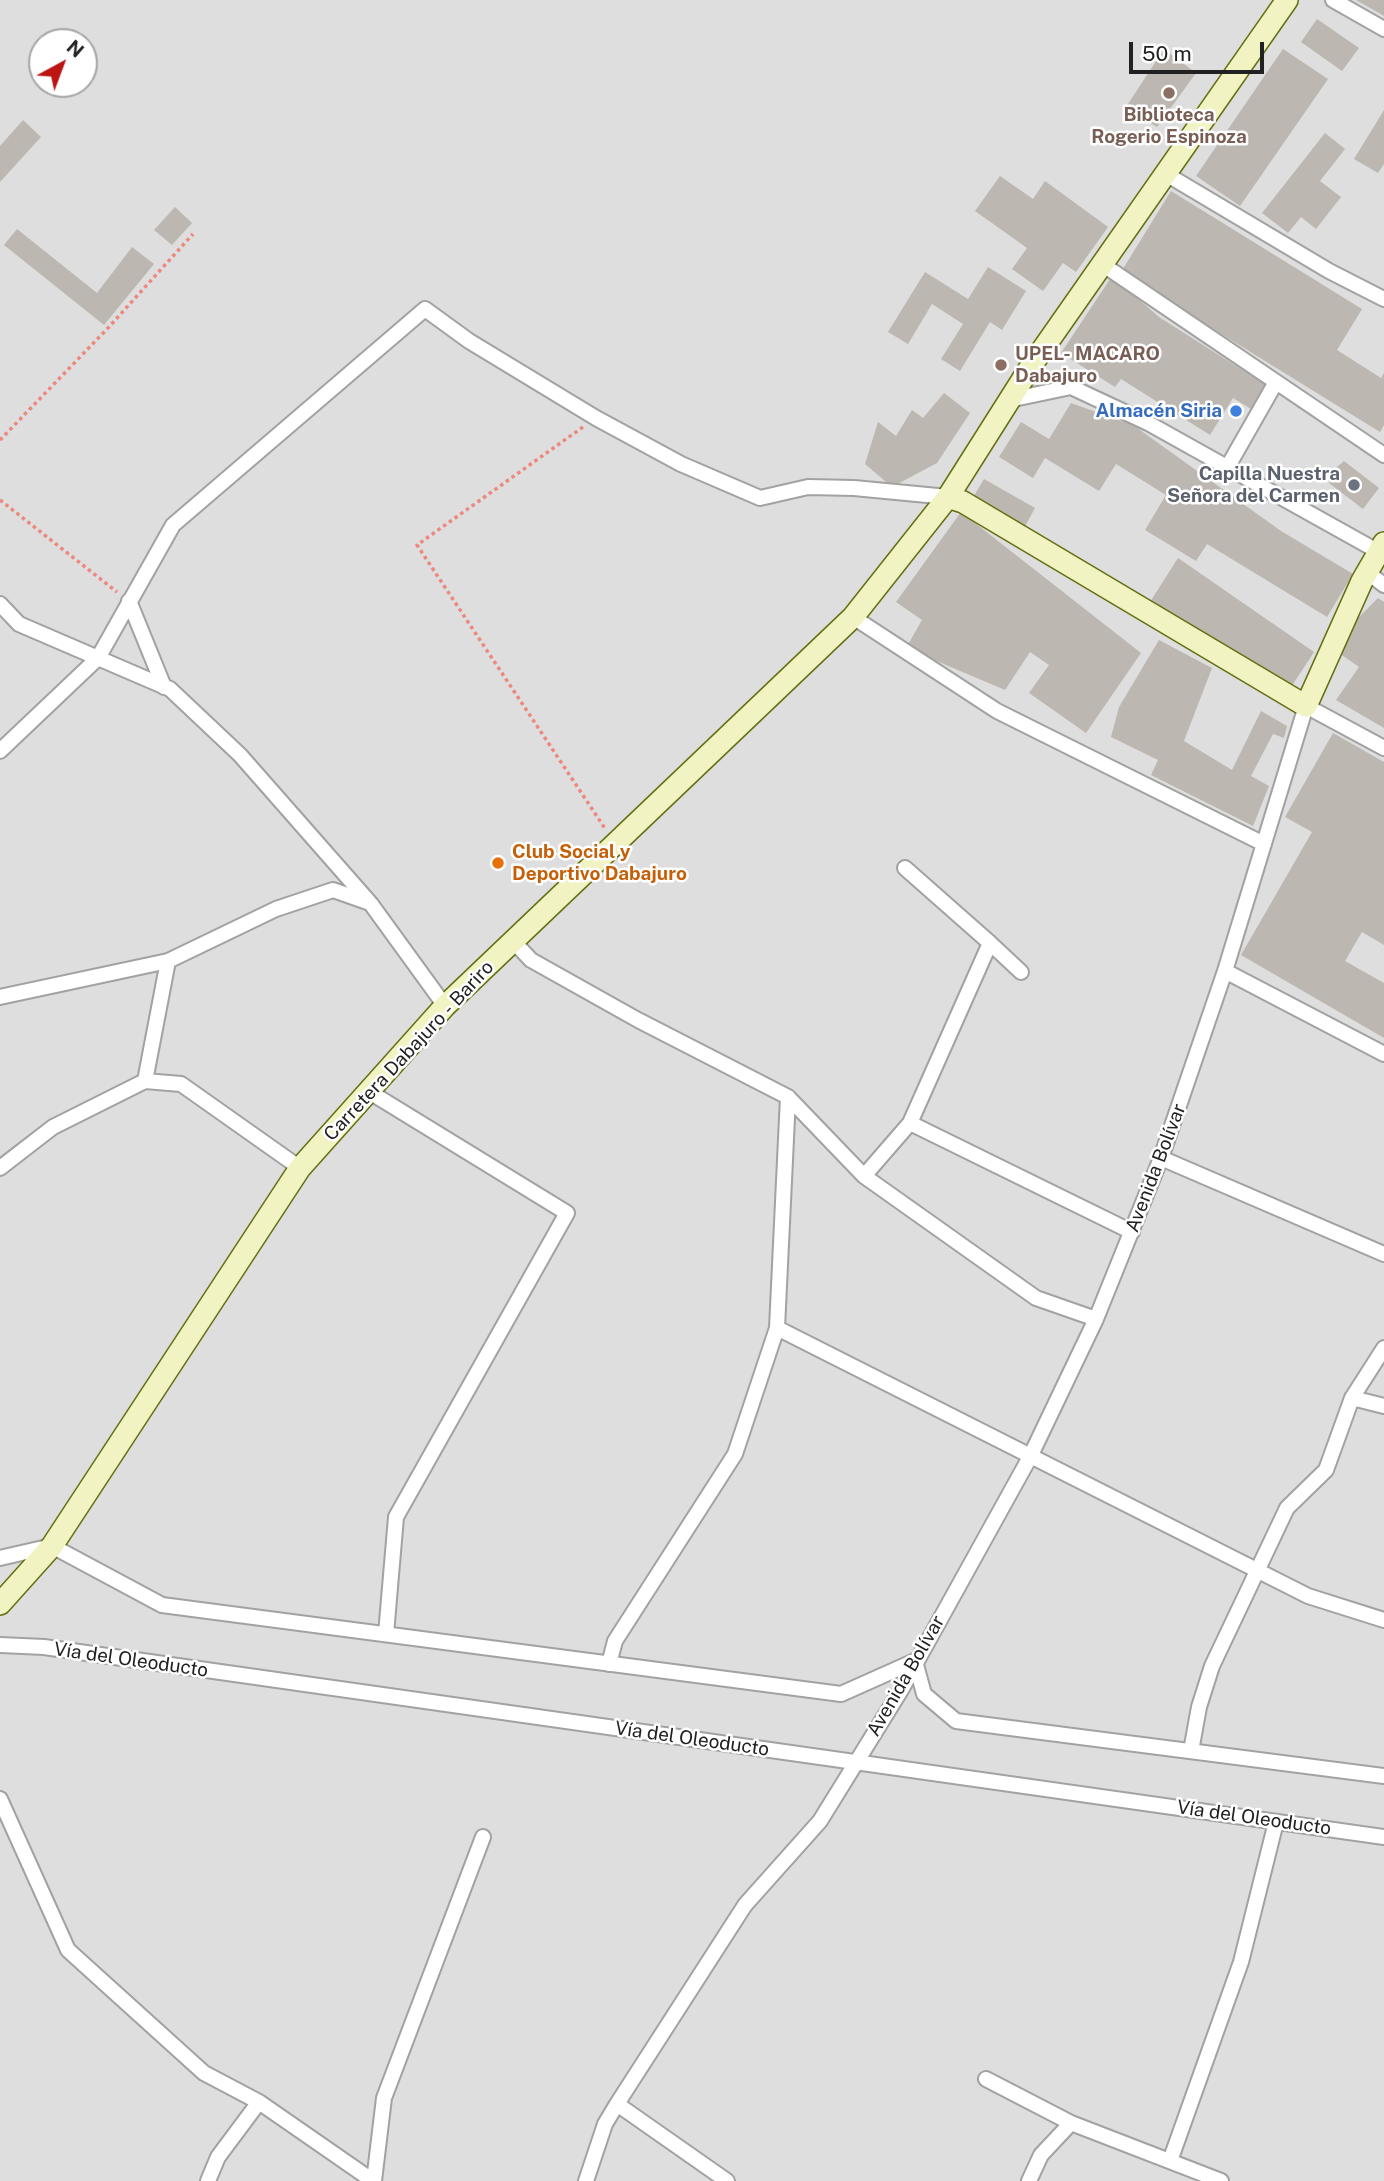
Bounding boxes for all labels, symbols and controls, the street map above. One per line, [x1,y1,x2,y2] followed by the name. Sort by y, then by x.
[28,28,98,98] north arrow
[1132,28,1267,72] scale bar
[63,35,88,62] text: N
[1142,41,1192,66] text: 50 m
[1161,85,1177,101] marker: Biblioteca Rogerio Espinoza
[1091,104,1247,148] place label: Biblioteca Rogerio Espinoza
[1015,343,1160,387] place label: UPEL- MACARO Dabajuro
[993,357,1009,373] marker: UPEL- MACARO Dabajuro
[1096,400,1222,422] place label: Almacén Siria
[1228,403,1244,419] marker: Almacén Siria
[1167,463,1340,507] place label: Capilla Nuestra Señora del Carmen
[1346,477,1362,493] marker: Capilla Nuestra Señora del Carmen
[512,841,687,885] place label: Club Social y Deportivo Dabajuro
[490,855,506,871] marker: Club Social y Deportivo Dabajuro
[319,956,499,1146] street label: Carretera Dabajuro - Bariro
[1121,1101,1191,1235] street label: Avenida Bolívar
[862,1612,950,1740] street label: Avenida Bolívar
[52,1638,210,1682] street label: Vía del Oleoducto
[613,1717,771,1761] street label: Vía del Oleoducto
[1175,1796,1333,1840] street label: Vía del Oleoducto

